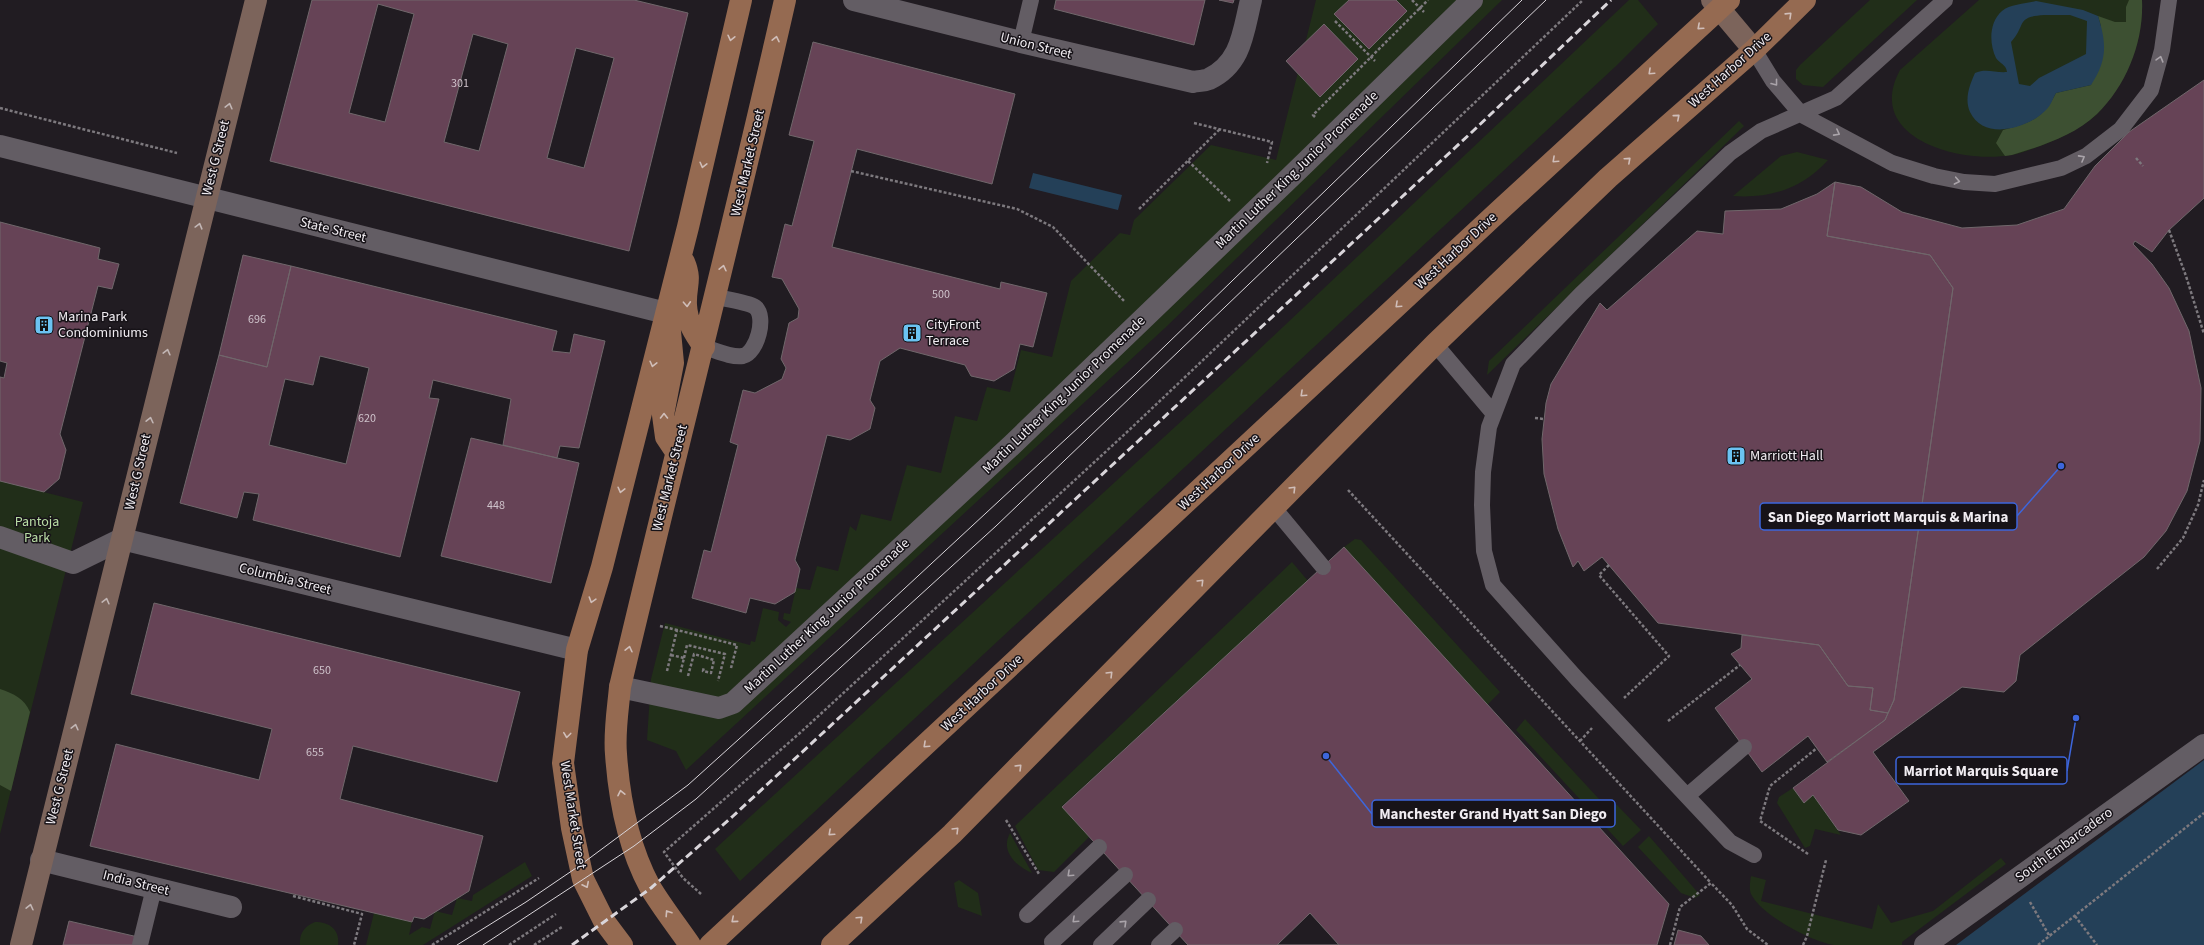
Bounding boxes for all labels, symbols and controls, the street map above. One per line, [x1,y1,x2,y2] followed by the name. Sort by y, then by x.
[1784,12,1792,20] one-way arrow
[1697,22,1704,29] one-way arrow
[998,27,1074,65] street label: Union Street
[1684,27,1776,113] street label: West Harbor Drive
[728,35,736,41] one-way arrow
[772,35,780,42] one-way arrow
[2155,55,2163,62] one-way arrow
[1648,67,1656,74] one-way arrow
[451,75,469,92] house number: 301
[1770,78,1777,85] one-way arrow
[1211,86,1383,254] street label: Martin Luther King Junior Promenade
[224,103,232,110] one-way arrow
[726,107,770,218] street label: West Market Street
[1672,114,1680,121] one-way arrow
[197,118,235,198] street label: West G Street
[1833,129,1840,136] one-way arrow
[1552,155,1560,162] one-way arrow
[2078,155,2085,162] one-way arrow
[1623,157,1631,165] one-way arrow
[699,162,707,168] one-way arrow
[1954,176,1960,184] one-way arrow
[1411,208,1501,294] street label: West Harbor Drive
[298,212,369,248] street label: State Street
[194,222,203,229] one-way arrow
[718,265,727,272] one-way arrow
[932,286,950,303] house number: 500
[1395,300,1403,308] one-way arrow
[683,301,691,307] one-way arrow
[58,307,148,343] place label: Marina Park Condominiums
[248,311,266,328] house number: 696
[978,311,1150,479] street label: Martin Luther King Junior Promenade
[33,314,55,336] building icon: Marina Park Condominiums
[926,315,980,351] place label: CityFront Terrace
[901,322,923,344] building icon: CityFront Terrace
[162,348,171,355] one-way arrow
[649,360,658,367] one-way arrow
[1300,389,1308,397] one-way arrow
[358,410,376,427] house number: 620
[660,413,668,419] one-way arrow
[146,417,154,423] one-way arrow
[647,422,693,533] street label: West Market Street
[1174,429,1264,515] street label: West Harbor Drive
[120,432,157,512] street label: West G Street
[1725,445,1747,467] building icon: Marriott Hall
[1750,446,1823,466] place label: Marriott Hall
[1288,486,1295,494] one-way arrow
[618,487,626,493] one-way arrow
[487,497,505,514] house number: 448
[1760,503,2017,530] callout: San Diego Marriott Marquis & Marina
[1768,507,2008,528] text: San Diego Marriott Marquis & Marina
[15,512,59,548] park label: Pantoja Park
[740,534,914,698] street label: Martin Luther King Junior Promenade
[237,558,334,600] street label: Columbia Street
[1196,579,1204,587] one-way arrow
[588,596,597,603] one-way arrow
[102,597,110,604] one-way arrow
[625,646,633,653] one-way arrow
[937,650,1027,736] street label: West Harbor Drive
[313,662,331,679] house number: 650
[1105,671,1113,679] one-way arrow
[70,723,78,730] one-way arrow
[563,732,572,738] one-way arrow
[924,740,931,747] one-way arrow
[306,744,324,761] house number: 655
[41,747,79,827] street label: West G Street
[1896,757,2067,784] callout: Marriot Marquis Square
[555,759,591,871] street label: West Market Street
[1903,761,2059,782] text: Marriot Marquis Square
[1014,764,1022,772] one-way arrow
[618,790,626,796] one-way arrow
[1372,800,1615,827] callout: Manchester Grand Hyatt San Diego
[2011,803,2117,887] street label: South Embarcadero
[1379,804,1607,825] text: Manchester Grand Hyatt San Diego
[951,827,959,835] one-way arrow
[828,828,836,836] one-way arrow
[101,865,171,901] street label: India Street
[1067,869,1075,876] one-way arrow
[581,881,589,888] one-way arrow
[25,904,34,911] one-way arrow
[665,910,672,917] one-way arrow
[732,916,739,923] one-way arrow
[856,916,863,923] one-way arrow
[1072,916,1080,923] one-way arrow
[1120,921,1127,928] one-way arrow

